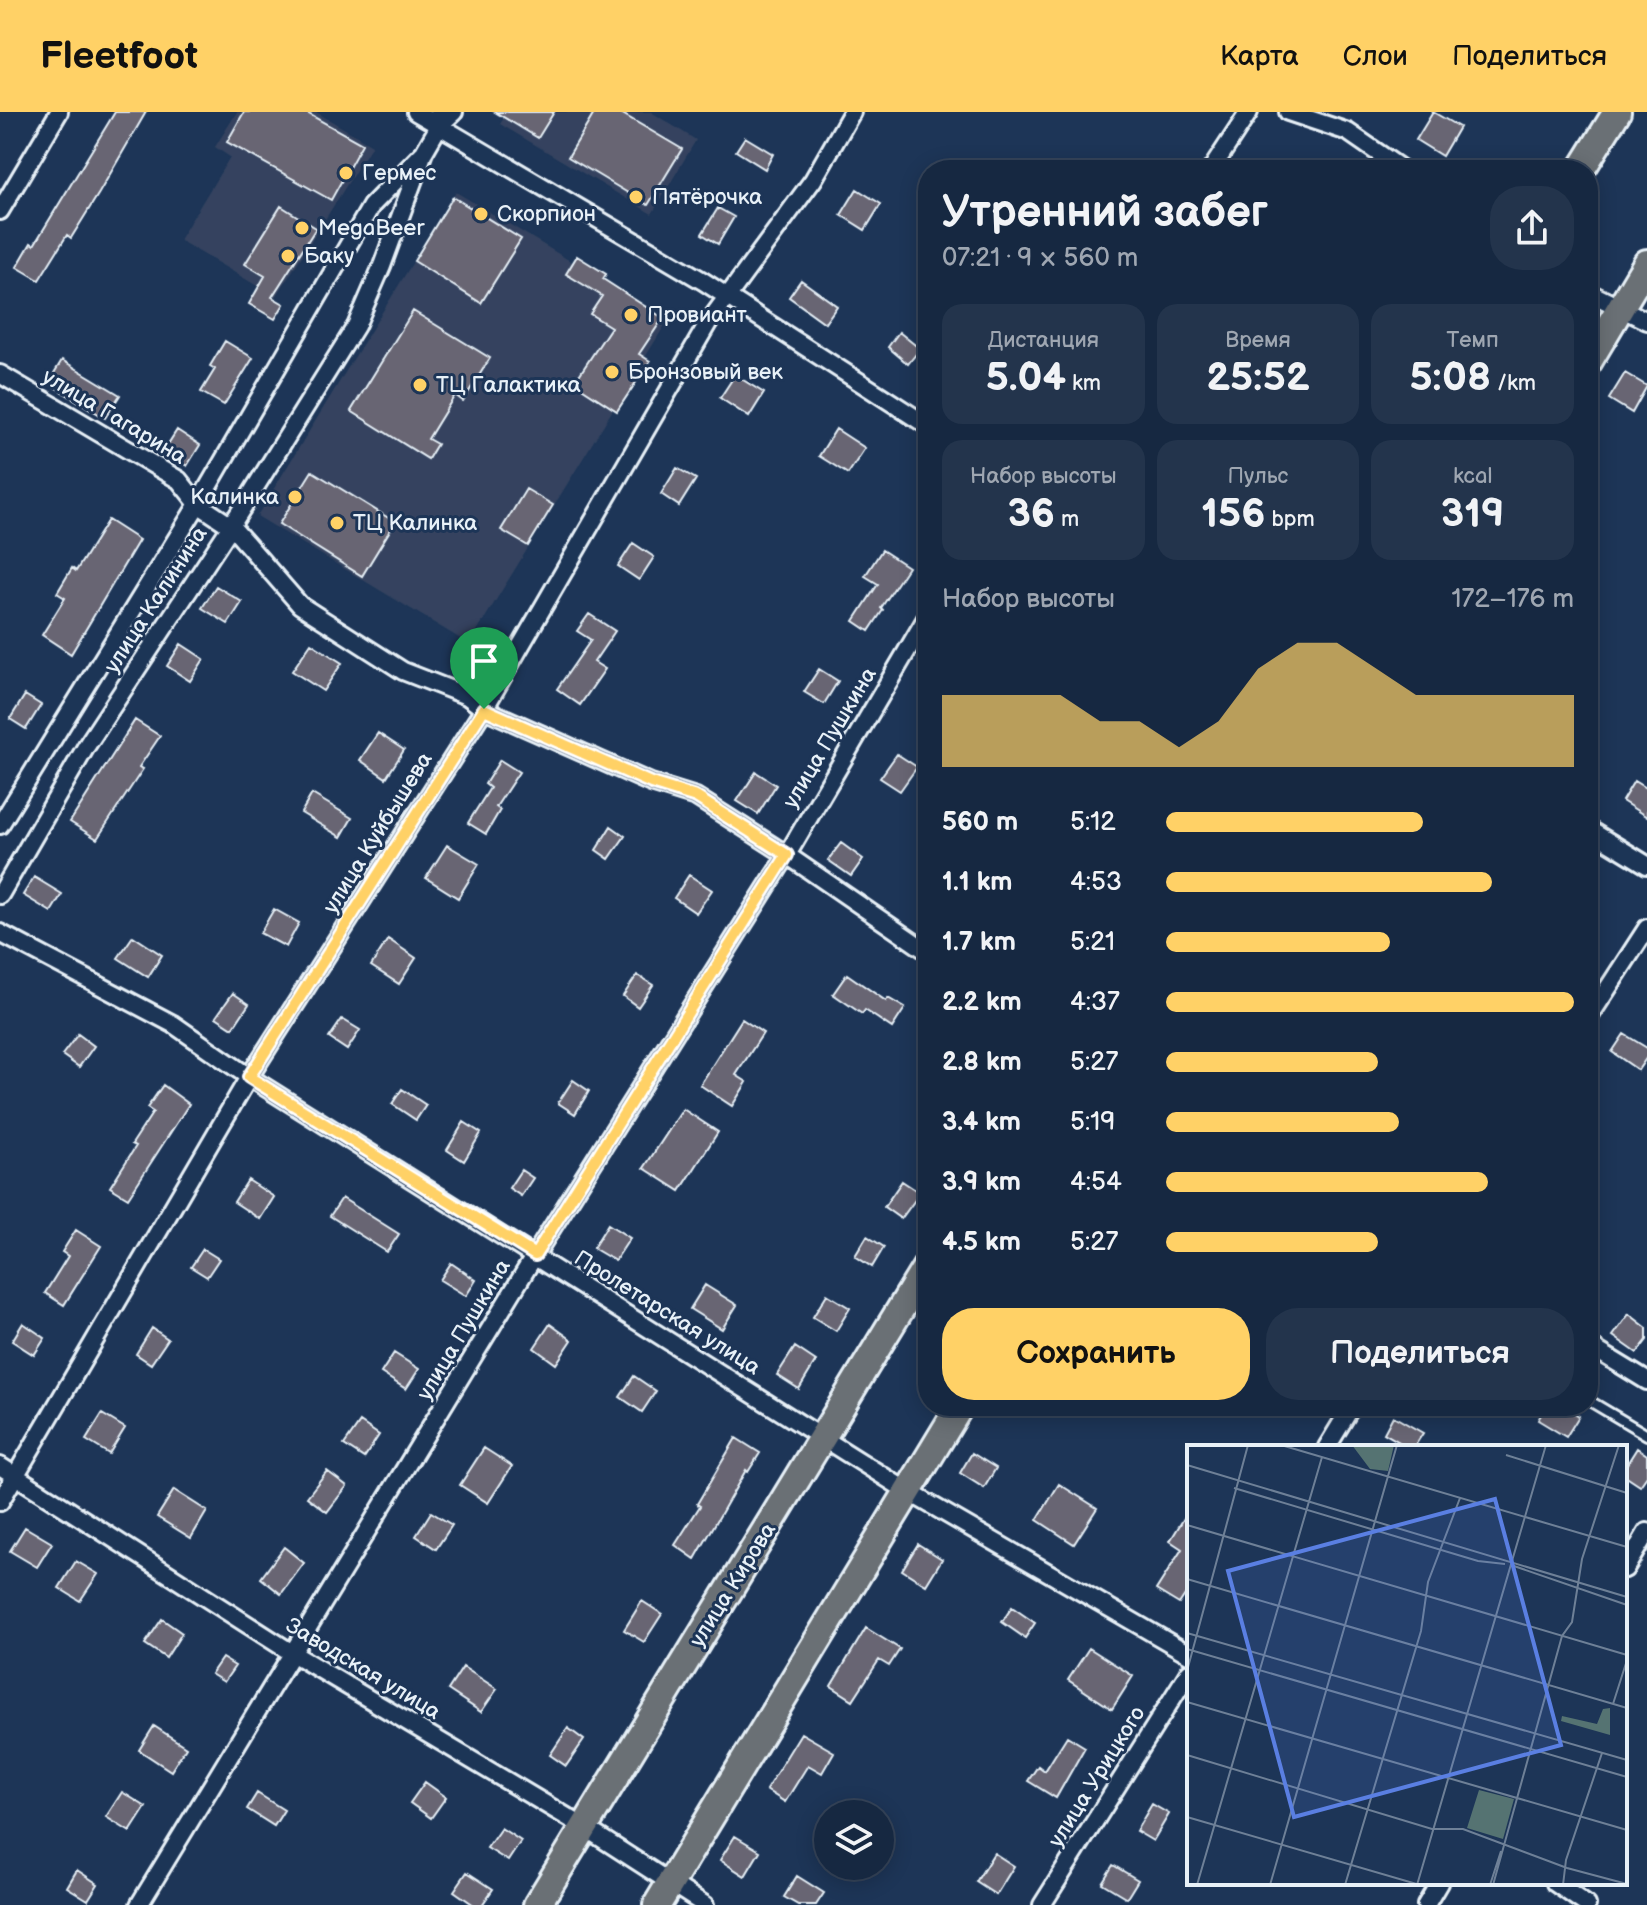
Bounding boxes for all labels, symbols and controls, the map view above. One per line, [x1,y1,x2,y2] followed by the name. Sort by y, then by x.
[40,34,198,79] text: Fleetfoot
[1220,40,1299,73] text: Карта
[1343,40,1408,73] text: Слои
[1452,40,1607,73] text: Поделиться
[362,160,437,187] place label: Гермес
[337,164,355,182] marker: Гермес
[652,184,762,211] place label: Пятёрочка
[942,186,1268,239] text: Утренний забег
[1490,186,1574,270] button: share
[627,188,645,206] marker: Пятёрочка
[497,201,596,228] place label: Скорпион
[472,205,490,223] marker: Скорпион
[318,215,425,242] place label: MegaBeer
[293,219,311,237] marker: MegaBeer
[304,243,354,270] place label: Баку
[942,243,1138,274] text: 07:21 · 9 × 560 m
[279,247,297,265] marker: Баку
[647,302,748,329] place label: Провиант
[622,306,640,324] marker: Провиант
[988,327,1099,354] text: Дистанция
[1225,327,1291,354] text: Время
[1447,327,1499,354] text: Темп
[986,354,1066,402] text: 5.04
[1206,354,1310,402] text: 25:52
[1409,354,1491,402] text: 5:08
[628,359,783,386] place label: Бронзовый век
[37,363,191,471] street label: улица Гагарина
[603,363,621,381] marker: Бронзовый век
[1066,370,1101,397] text: km
[1491,370,1536,397] text: /km
[436,372,581,399] place label: ТЦ Галактика
[411,376,429,394] marker: ТЦ Галактика
[970,463,1117,490] text: Набор высоты
[1228,463,1288,490] text: Пульс
[1453,463,1492,490] text: kcal
[190,484,279,511] place label: Калинка
[286,488,304,506] marker: Калинка
[1007,490,1055,538] text: 36
[1201,490,1265,538] text: 156
[1441,490,1504,538] text: 319
[1055,506,1079,533] text: m
[1265,506,1315,533] text: bpm
[353,510,477,537] place label: ТЦ Калинка
[328,514,346,532] marker: ТЦ Калинка
[99,522,213,678] street label: улица Калинина
[942,584,1115,615] text: Набор высоты
[1451,584,1574,615] text: 172–176 m
[450,627,518,709] pin
[462,639,506,683] icon: arrive
[777,663,883,813] street label: улица Пушкина
[317,747,439,919] street label: улица Куйбышева
[942,807,1018,838] text: 560 m
[1070,807,1116,838] text: 5:12
[942,867,1012,898] text: 1.1 km
[1070,867,1122,898] text: 4:53
[942,927,1016,958] text: 1.7 km
[1070,927,1115,958] text: 5:21
[942,987,1022,1018] text: 2.2 km
[1070,987,1120,1018] text: 4:37
[942,1047,1022,1078] text: 2.8 km
[1070,1047,1118,1078] text: 5:27
[942,1107,1021,1138] text: 3.4 km
[1070,1107,1115,1138] text: 5:19
[942,1167,1021,1198] text: 3.9 km
[1070,1167,1122,1198] text: 4:54
[942,1227,1021,1258] text: 4.5 km
[1070,1227,1118,1258] text: 5:27
[569,1245,765,1381] street label: Пролетарская улица
[411,1255,517,1405] street label: улица Пушкина
[942,1308,1250,1400] button: Сохранить
[1266,1308,1574,1400] button: Поделиться
[1187,1445,1627,1885] inset map
[684,1518,782,1652] street label: улица Кирова
[281,1612,445,1726] street label: Заводская улица
[1043,1701,1151,1853] street label: улица Урицкого
[814,1800,894,1880] map controls
[814,1800,894,1880] button: layers

